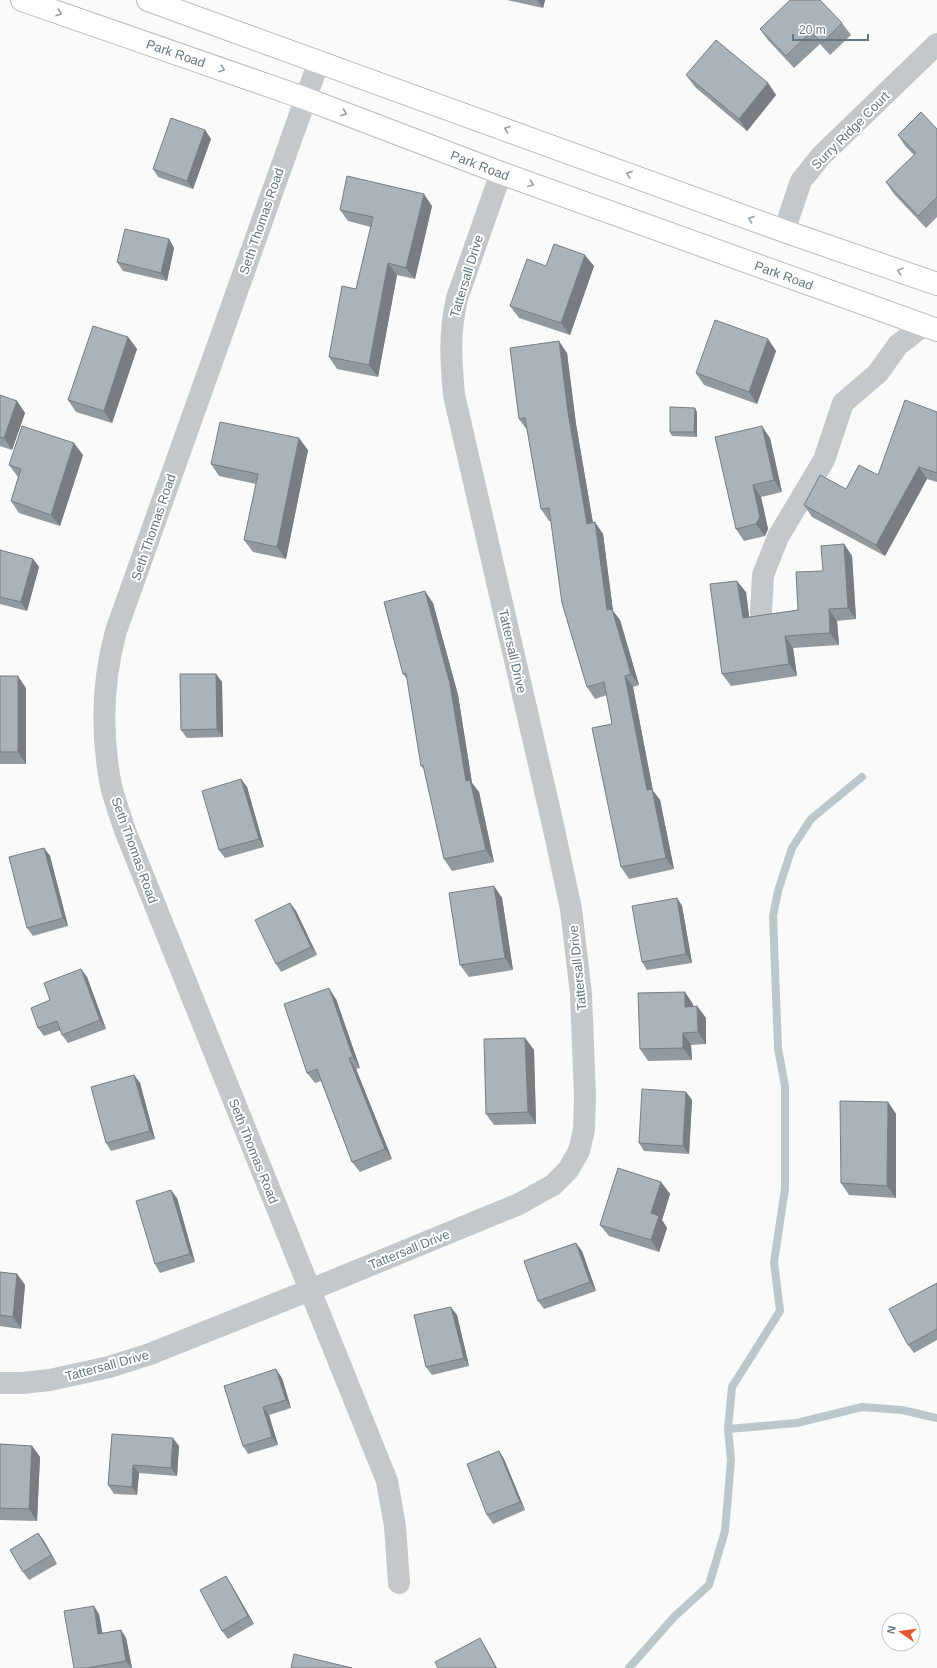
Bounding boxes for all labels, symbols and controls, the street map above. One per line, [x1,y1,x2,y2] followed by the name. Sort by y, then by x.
[56,8,63,16] one-way arrow
[793,16,868,42] scale bar
[799,23,826,37] text: 20 m
[144,36,207,71] street label: Park Road
[218,64,225,73] one-way arrow
[808,88,893,172] street label: Surry Ridge Court
[341,108,348,116] one-way arrow
[504,126,511,134] one-way arrow
[448,147,511,183] street label: Park Road
[236,166,287,276] street label: Seth Thomas Road
[626,170,633,179] one-way arrow
[528,179,535,187] one-way arrow
[748,215,755,223] one-way arrow
[447,233,486,319] street label: Tattersall Drive
[752,258,815,293] street label: Park Road
[897,268,904,276] one-way arrow
[128,472,179,582] street label: Seth Thomas Road
[496,608,529,695] street label: Tattersall Drive
[108,795,161,905] street label: Seth Thomas Road
[566,924,589,1011] street label: Tattersall Drive
[226,1097,281,1206] street label: Seth Thomas Road
[367,1226,452,1273] street label: Tattersall Drive
[64,1347,151,1384] street label: Tattersall Drive
[881,1612,921,1652] north arrow
[885,1624,898,1635] text: N

